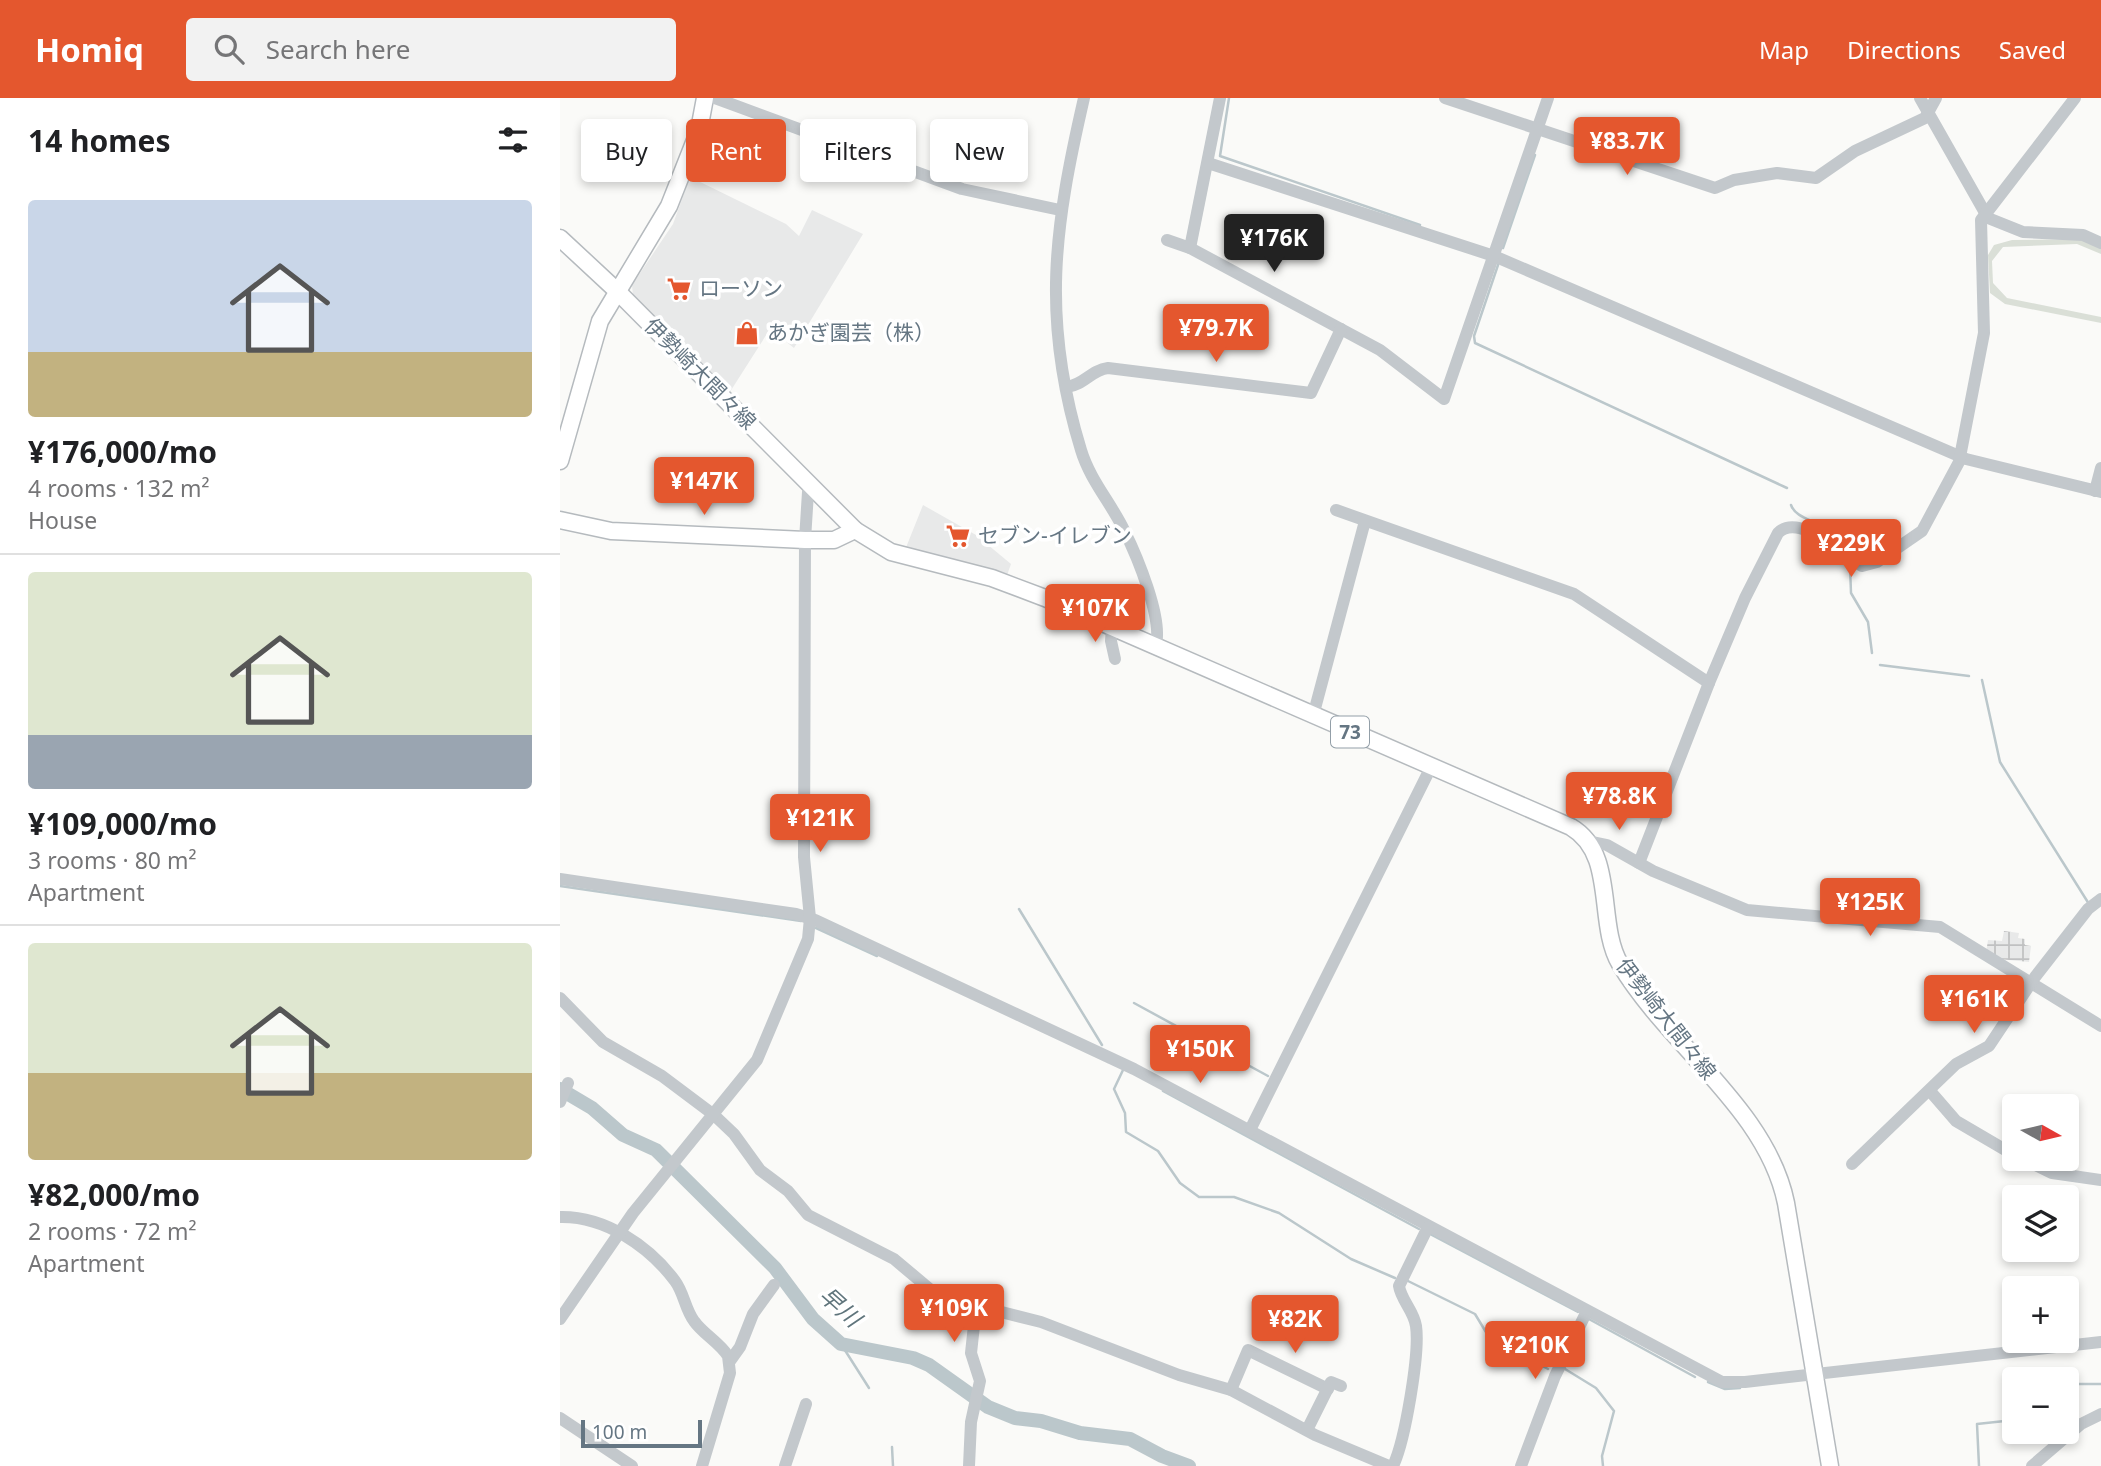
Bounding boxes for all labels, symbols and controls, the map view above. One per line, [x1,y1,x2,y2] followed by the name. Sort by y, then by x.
[186,18,676,81] search box
[35,27,144,72] text: Homiq
[210,30,248,68] icon: search
[266,31,410,67] text: Search here
[1759,33,1809,66] text: Map
[1847,33,1961,66] text: Directions
[1999,33,2066,66] text: Saved
[1570,118,1684,177] pin: ¥83.7K
[581,119,672,182] chip: Buy
[686,119,786,182] chip: Rent
[800,119,916,182] chip: Filters
[930,119,1028,182] chip: New
[28,120,171,161] text: 14 homes
[494,121,532,159] icon: filters
[1590,124,1664,156] text: ¥83.7K
[1225,214,1323,274] pin: ¥176K
[1240,221,1308,253] text: ¥176K
[217,245,343,371] icon: home
[699,274,783,302] place label: ローソン
[665,275,693,303] supermarket icon: ローソン
[1159,304,1273,364] pin: ¥79.7K
[639,311,763,435] street label: 伊勢崎大間々線
[1179,311,1253,343] text: ¥79.7K
[767,318,935,346] place label: あかぎ園芸（株）
[733,319,761,347] shop icon: あかぎ園芸（株）
[28,431,217,472] text: ¥176,000/mo
[655,458,753,517] pin: ¥147K
[670,464,738,496] text: ¥147K
[28,472,210,504] text: 4 rooms · 132 m²
[28,504,97,536] text: House
[1802,519,1900,579] pin: ¥229K
[978,521,1132,549] place label: セブン-イレブン
[944,522,972,550] supermarket icon: セブン-イレブン
[1817,526,1885,558] text: ¥229K
[1046,584,1144,644] pin: ¥107K
[1061,591,1129,623] text: ¥107K
[217,617,343,743] icon: home
[1331,716,1369,748] road number: 73
[1562,772,1676,832] pin: ¥78.8K
[1582,779,1656,811] text: ¥78.8K
[771,794,869,854] pin: ¥121K
[786,801,854,833] text: ¥121K
[28,803,217,844] text: ¥109,000/mo
[28,844,197,876] text: 3 rooms · 80 m²
[28,876,145,908] text: Apartment
[1821,878,1919,938] pin: ¥125K
[1836,885,1904,917] text: ¥125K
[1611,952,1723,1085] street label: 伊勢崎大間々線
[1925,976,2023,1035] pin: ¥161K
[1940,982,2008,1014] text: ¥161K
[217,988,343,1114] icon: home
[1151,1026,1249,1085] pin: ¥150K
[1166,1032,1234,1064] text: ¥150K
[2002,1094,2079,1171] north arrow
[2002,1094,2079,1444] map controls
[28,1174,200,1215] text: ¥82,000/mo
[2002,1185,2079,1262] button: layers
[28,1215,197,1247] text: 2 rooms · 72 m²
[28,1247,145,1279] text: Apartment
[2002,1276,2079,1353] button: +
[813,1279,871,1336] water label: 早川
[905,1284,1003,1344] pin: ¥109K
[920,1291,988,1323] text: ¥109K
[1254,1296,1336,1355] pin: ¥82K
[1268,1302,1322,1334] text: ¥82K
[1486,1322,1584,1381] pin: ¥210K
[1501,1328,1569,1360] text: ¥210K
[2002,1367,2079,1444] button: −
[581,1417,702,1449] scale bar
[592,1419,647,1445] text: 100 m

